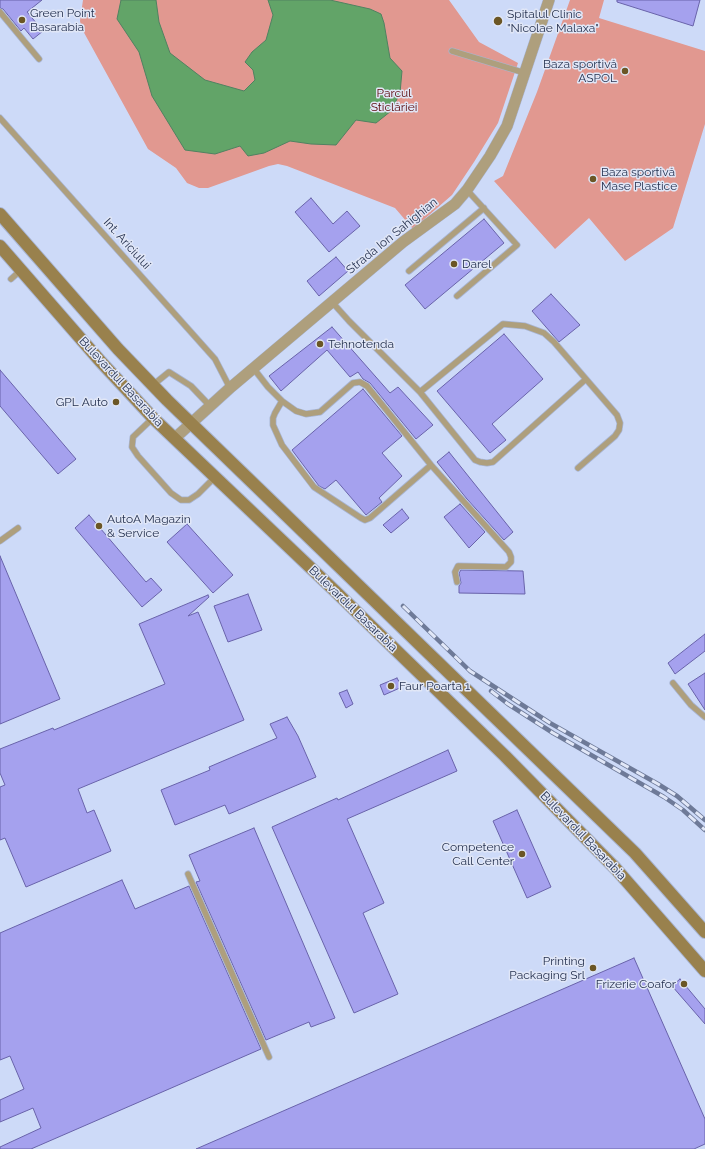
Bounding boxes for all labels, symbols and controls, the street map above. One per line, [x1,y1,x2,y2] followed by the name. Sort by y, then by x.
[30,6,95,34] place label: Green Point Basarabia
[507,7,599,35] place label: Spitalul Clinic "Nicolae Malaxa"
[17,15,27,25] marker: Green Point Basarabia
[492,15,504,27] marker: Spitalul Clinic "Nicolae Malaxa"
[543,57,617,85] place label: Baza sportivă ASPOL
[620,66,630,76] marker: Baza sportivă ASPOL
[371,86,417,114] park label: Parcul Sticlăriei
[601,165,677,193] place label: Baza sportivă Mase Plastice
[588,174,598,184] marker: Baza sportivă Mase Plastice
[344,195,440,277] street label: Strada Ion Sahighian
[100,216,154,272] street label: Int. Ariciului
[462,257,491,271] place label: Darel
[449,259,459,269] marker: Darel
[76,334,166,430] street label: Bulevardul Basarabia
[328,337,394,351] place label: Tehnotenda
[315,339,325,349] marker: Tehnotenda
[56,395,108,409] place label: GPL Auto
[111,397,121,407] marker: GPL Auto
[107,512,191,540] place label: AutoA Magazin & Service
[94,521,104,531] marker: AutoA Magazin & Service
[306,563,400,655] street label: Bulevardul Basarabia
[399,679,470,693] place label: Faur Poarta 1
[386,681,396,691] marker: Faur Poarta 1
[537,789,629,883] street label: Bulevardul Basarabia
[442,840,514,868] place label: Competence Call Center
[517,849,527,859] marker: Competence Call Center
[509,954,585,982] place label: Printing Packaging Srl
[588,963,598,973] marker: Printing Packaging Srl
[596,977,676,991] place label: Frizerie Coafor
[679,979,689,989] marker: Frizerie Coafor

